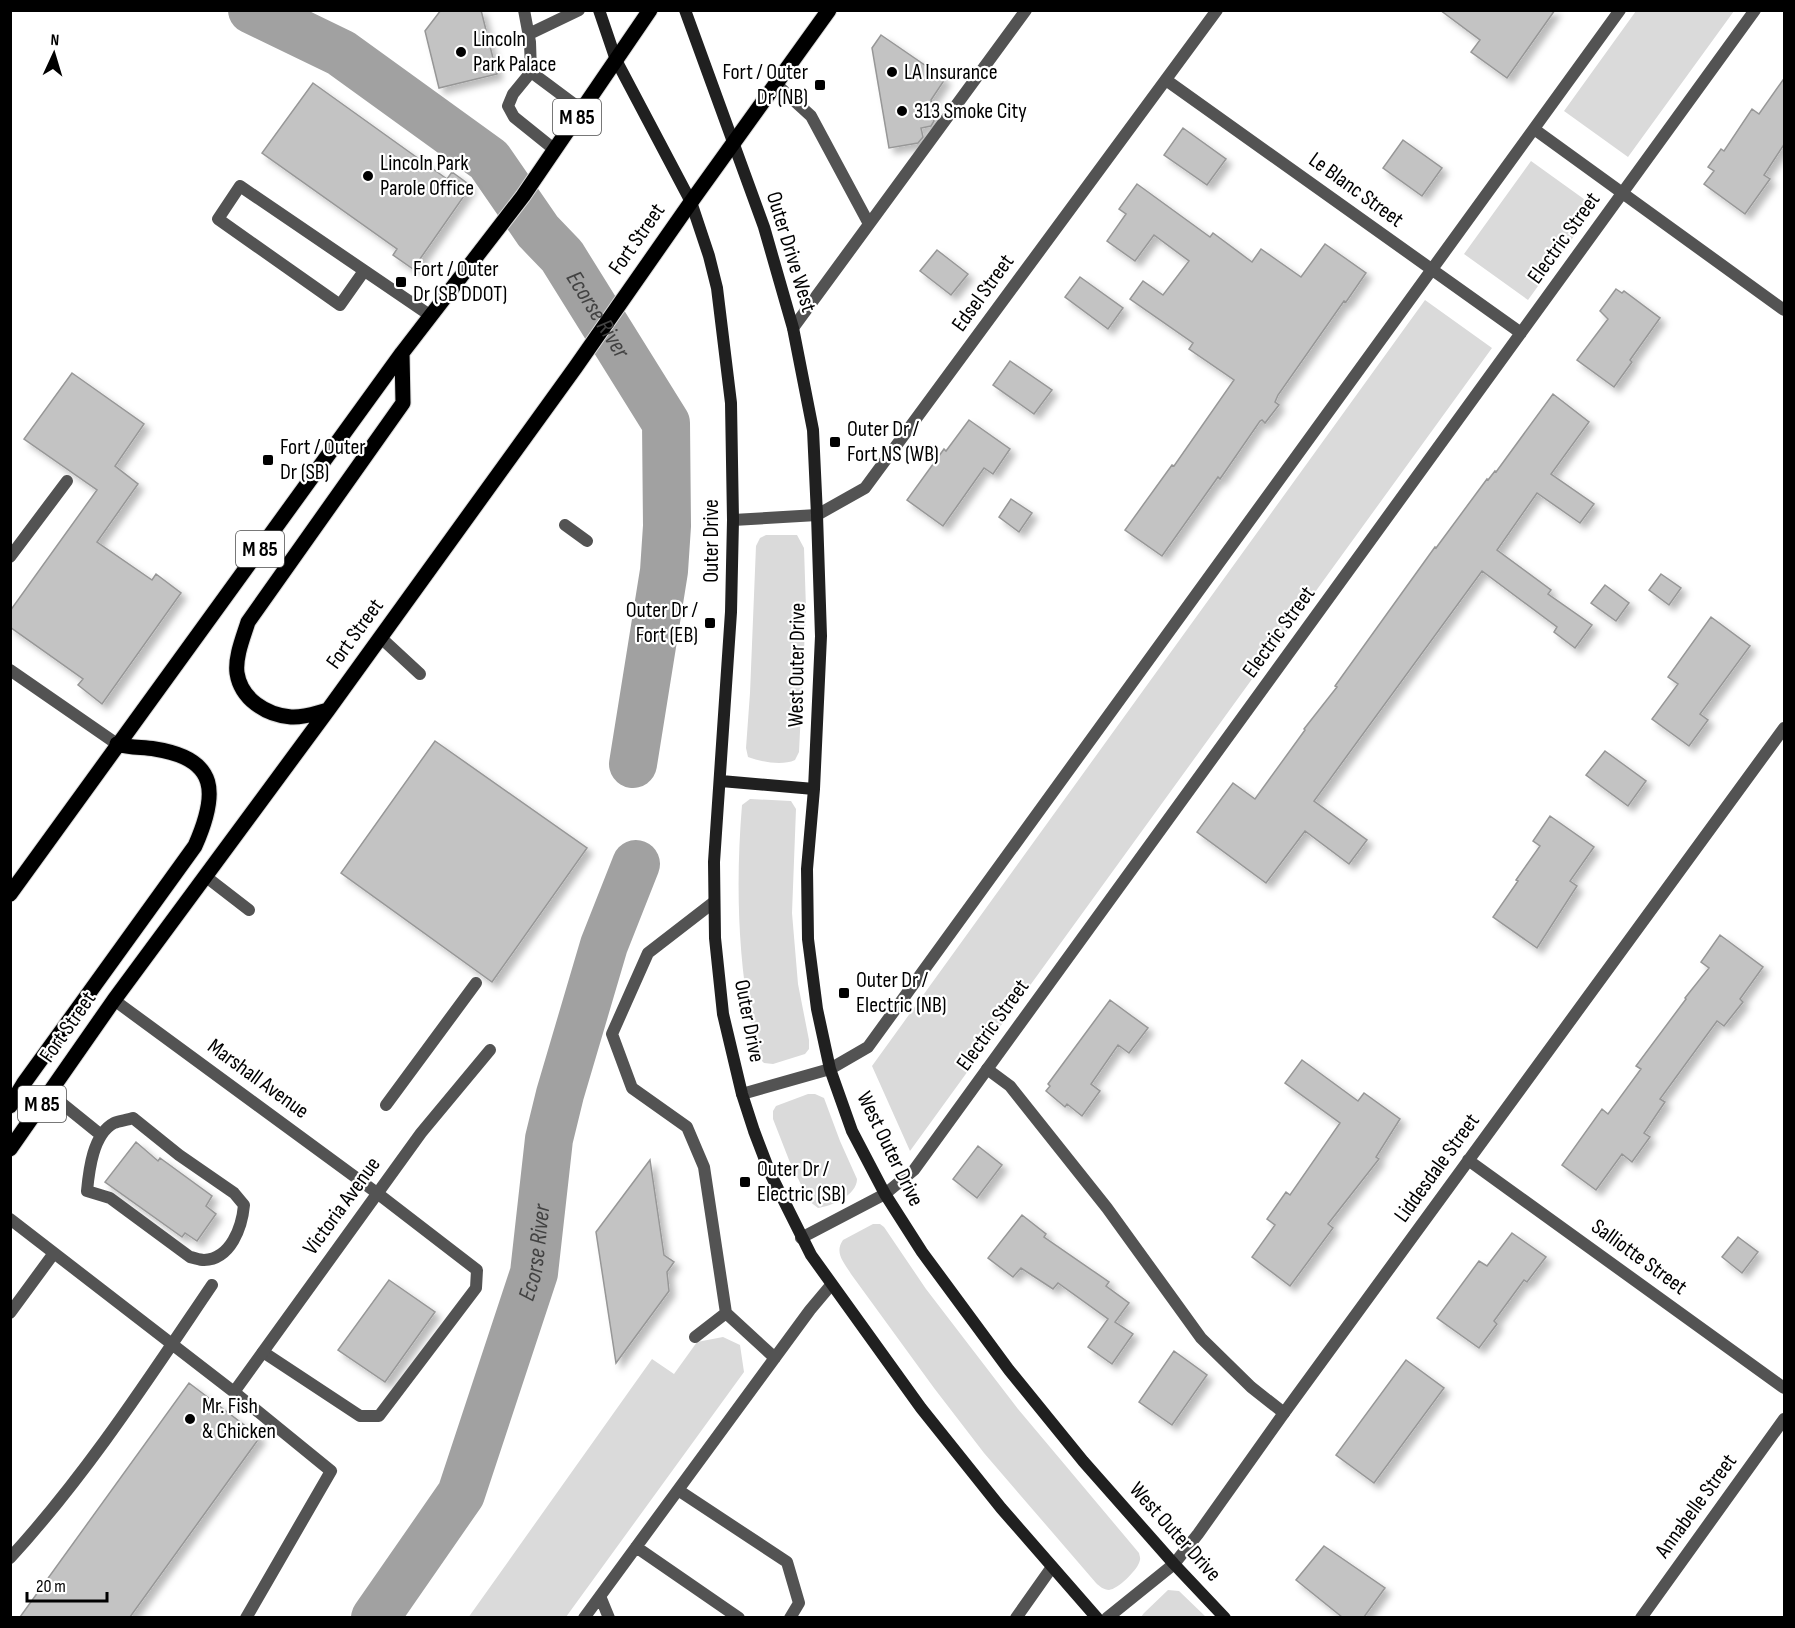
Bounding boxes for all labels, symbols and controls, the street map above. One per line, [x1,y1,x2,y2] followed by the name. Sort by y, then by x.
[24,24,84,84] north arrow
[473,26,556,78] place label: Lincoln Park Palace
[50,31,60,50] text: N
[454,45,468,59] marker: Lincoln Park Palace
[722,59,808,111] place label: Fort / Outer Dr (NB)
[904,59,998,86] place label: LA Insurance
[885,65,899,79] marker: LA Insurance
[813,78,827,92] marker: Fort / Outer Dr (NB)
[914,98,1027,125] place label: 313 Smoke City
[553,99,601,135] road number: M 85
[895,104,909,118] marker: 313 Smoke City
[1303,147,1409,234] street label: Le Blanc Street
[380,150,474,202] place label: Lincoln Park Parole Office
[361,169,375,183] marker: Lincoln Park Parole Office
[1522,187,1606,289] street label: Electric Street
[760,189,822,316] street label: Outer Drive West
[603,198,671,280] street label: Fort Street
[946,249,1020,337] street label: Edsel Street
[413,256,507,308] place label: Fort / Outer Dr (SB DDOT)
[560,265,637,364] water label: Ecorse River
[394,275,408,289] marker: Fort / Outer Dr (SB DDOT)
[847,416,939,468] place label: Outer Dr / Fort NS (WB)
[280,434,366,486] place label: Fort / Outer Dr (SB)
[828,435,842,449] marker: Outer Dr / Fort NS (WB)
[261,453,275,467] marker: Fort / Outer Dr (SB)
[698,499,725,583] street label: Outer Drive
[236,531,284,567] road number: M 85
[1237,581,1321,683] street label: Electric Street
[320,593,390,674] street label: Fort Street
[626,597,699,649] place label: Outer Dr / Fort (EB)
[782,603,812,727] street label: West Outer Drive
[703,616,717,630] marker: Outer Dr / Fort (EB)
[856,967,947,1019] place label: Outer Dr / Electric (NB)
[951,974,1035,1076] street label: Electric Street
[728,977,770,1065] street label: Outer Drive
[34,986,102,1068] street label: Fort Street
[837,986,851,1000] marker: Outer Dr / Electric (NB)
[202,1033,314,1125] street label: Marshall Avenue
[18,1086,66,1122] road number: M 85
[851,1087,929,1211] street label: West Outer Drive
[1389,1108,1486,1228] street label: Liddesdale Street
[297,1152,387,1260] street label: Victoria Avenue
[757,1156,846,1208] place label: Outer Dr / Electric (SB)
[738,1175,752,1189] marker: Outer Dr / Electric (SB)
[511,1202,556,1304] water label: Ecorse River
[1586,1213,1692,1301] street label: Salliotte Street
[202,1393,276,1445] place label: Mr. Fish & Chicken
[183,1412,197,1426] marker: Mr. Fish & Chicken
[1649,1448,1743,1564] street label: Annabelle Street
[1123,1477,1227,1587] street label: West Outer Drive
[27,1565,106,1603] scale bar
[36,1576,66,1597] text: 20 m

